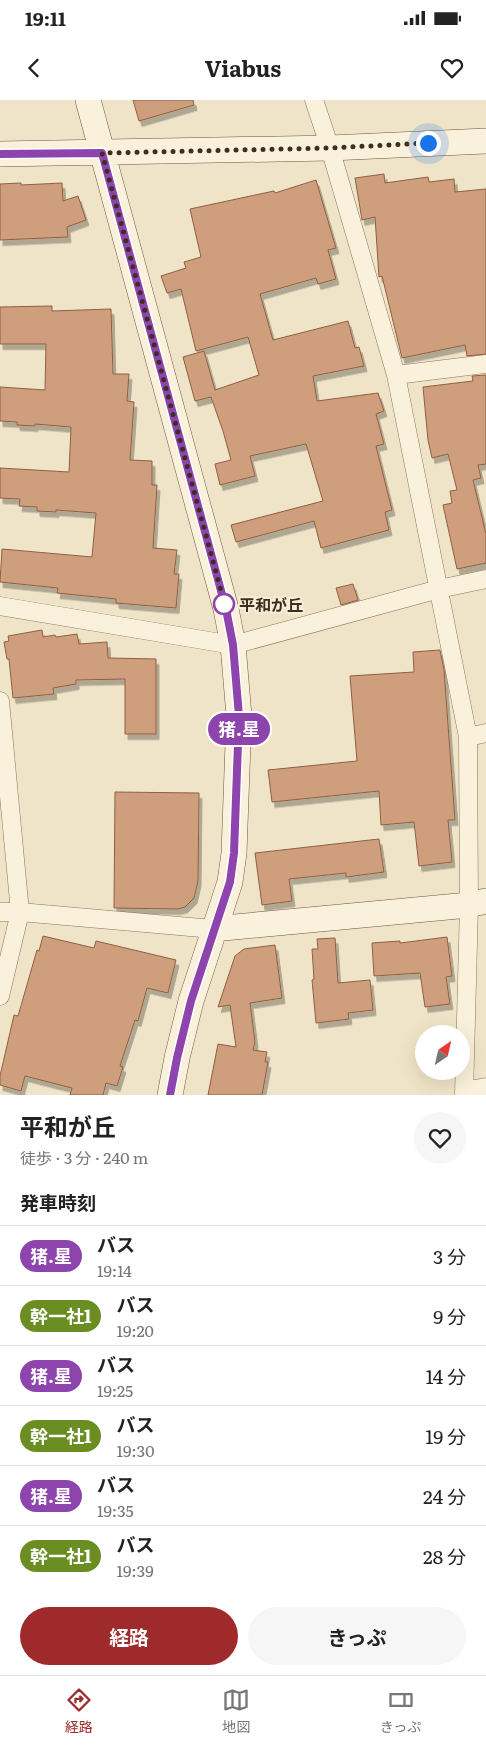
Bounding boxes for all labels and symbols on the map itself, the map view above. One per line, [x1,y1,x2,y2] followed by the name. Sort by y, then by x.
[416,131,441,156] your location
[239,592,303,616] place label: 平和が丘
[213,593,235,615] marker: 平和が丘
[210,713,268,745] line badge: 猪.星
[415,1025,470,1080] north arrow

